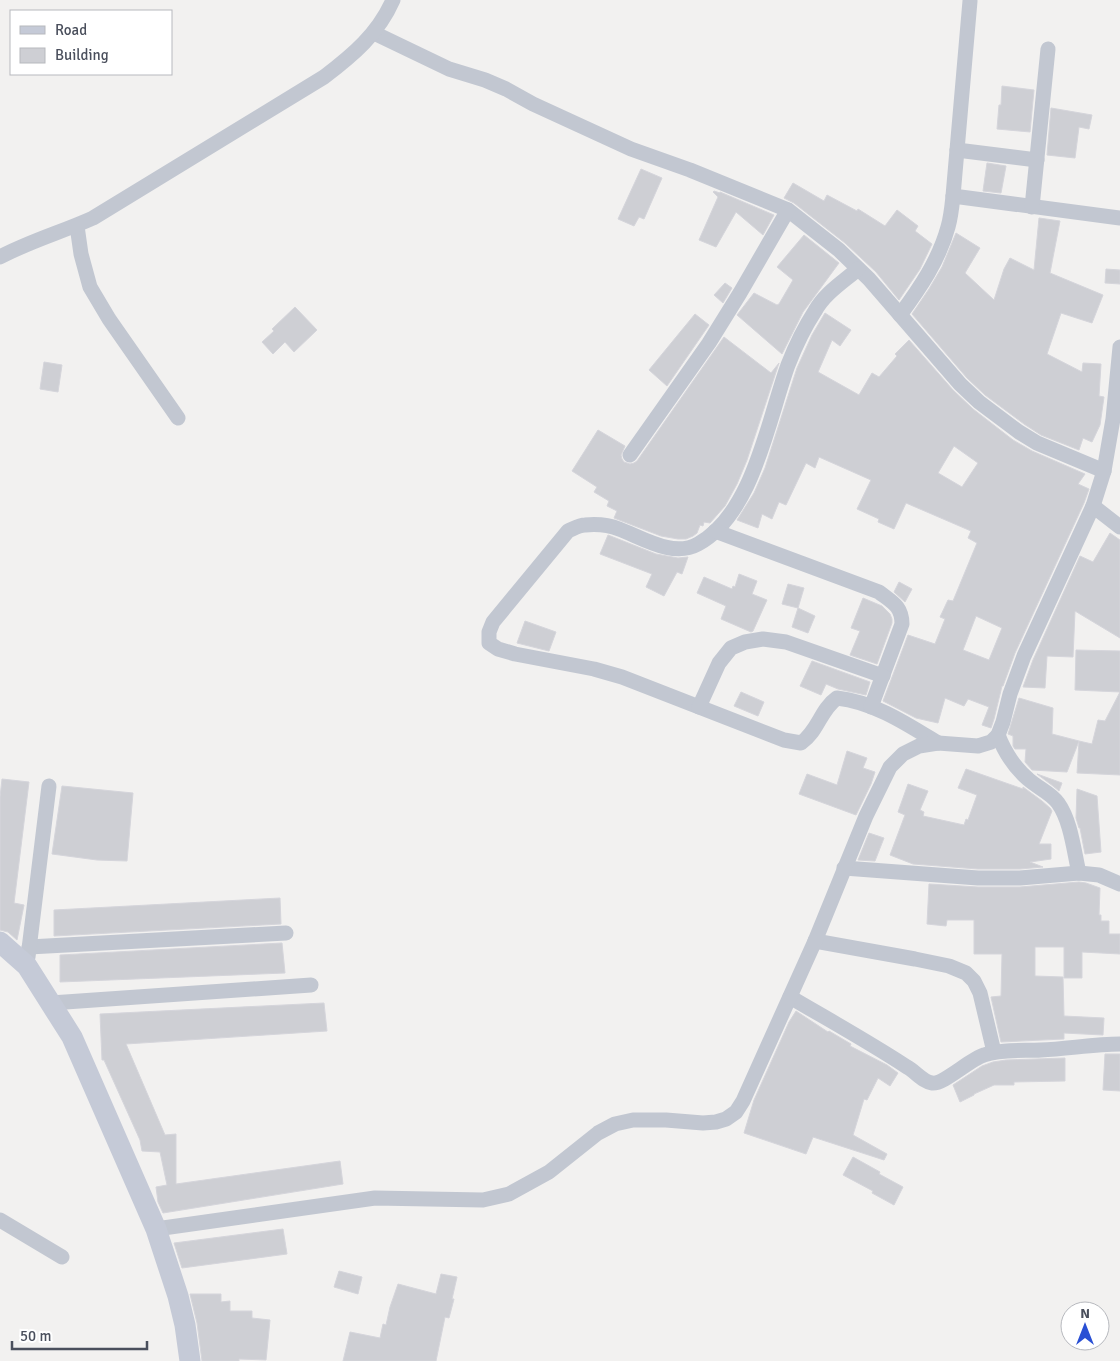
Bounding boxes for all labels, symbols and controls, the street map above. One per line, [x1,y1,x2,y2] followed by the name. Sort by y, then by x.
[10,10,172,75] legend
[55,21,87,39] text: Road
[55,46,109,64] text: Building
[1060,1301,1110,1351] north arrow
[1080,1305,1090,1322] text: N
[12,1318,148,1350] scale bar
[20,1327,51,1345] text: 50 m

